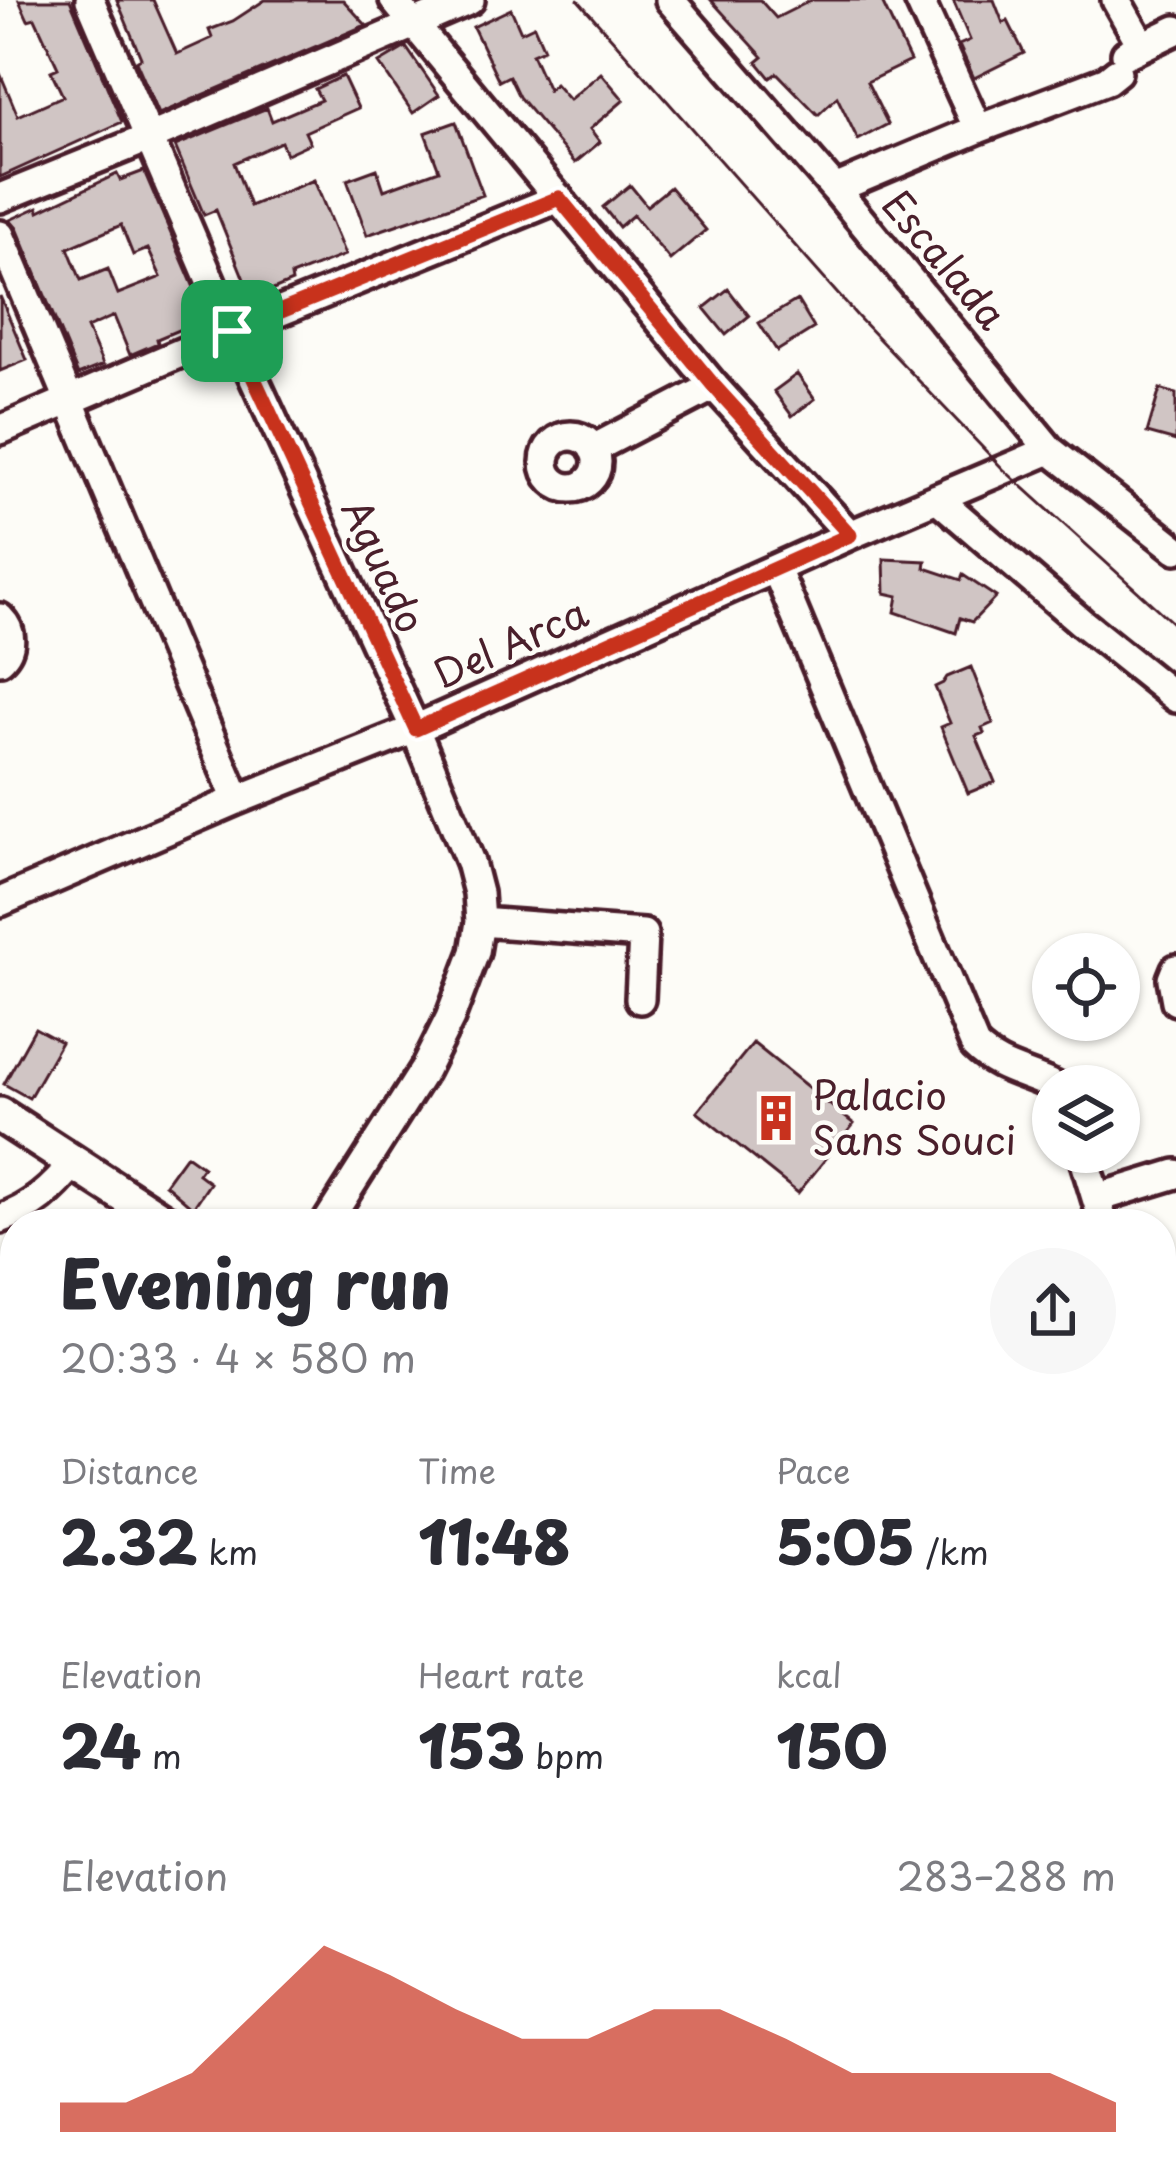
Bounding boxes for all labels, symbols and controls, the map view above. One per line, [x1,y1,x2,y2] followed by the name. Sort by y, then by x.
[870,176,1022,342] street label: Escalada
[181,280,283,382] pin
[199,298,265,364] icon: arrive
[329,488,442,642] street label: Aguado
[423,581,597,702] street label: Del Arca
[1032,933,1140,1173] map controls
[1032,933,1140,1041] button: locate
[812,1064,1016,1168] place label: Palacio Sans Souci
[1032,1065,1140,1173] button: layers
[751,1093,801,1143] building icon: Palacio Sans Souci
[60,1232,451,1331] text: Evening run
[990,1248,1116,1374] button: share
[60,1327,416,1386] text: 20:33 · 4 × 580 m
[60,1445,198,1495] text: Distance
[418,1445,496,1495] text: Time
[776,1445,850,1495] text: Pace
[60,1495,198,1585] text: 2.32
[418,1495,571,1585] text: 11:48
[776,1495,915,1585] text: 5:05
[198,1526,258,1576] text: km
[915,1526,989,1576] text: /km
[60,1649,202,1699] text: Elevation
[418,1649,585,1699] text: Heart rate
[776,1649,842,1699] text: kcal
[60,1699,141,1789] text: 24
[418,1699,525,1789] text: 153
[776,1699,888,1789] text: 150
[141,1730,182,1780] text: m
[525,1730,604,1780] text: bpm
[60,1845,228,1904] text: Elevation
[897,1845,1116,1904] text: 283–288 m

